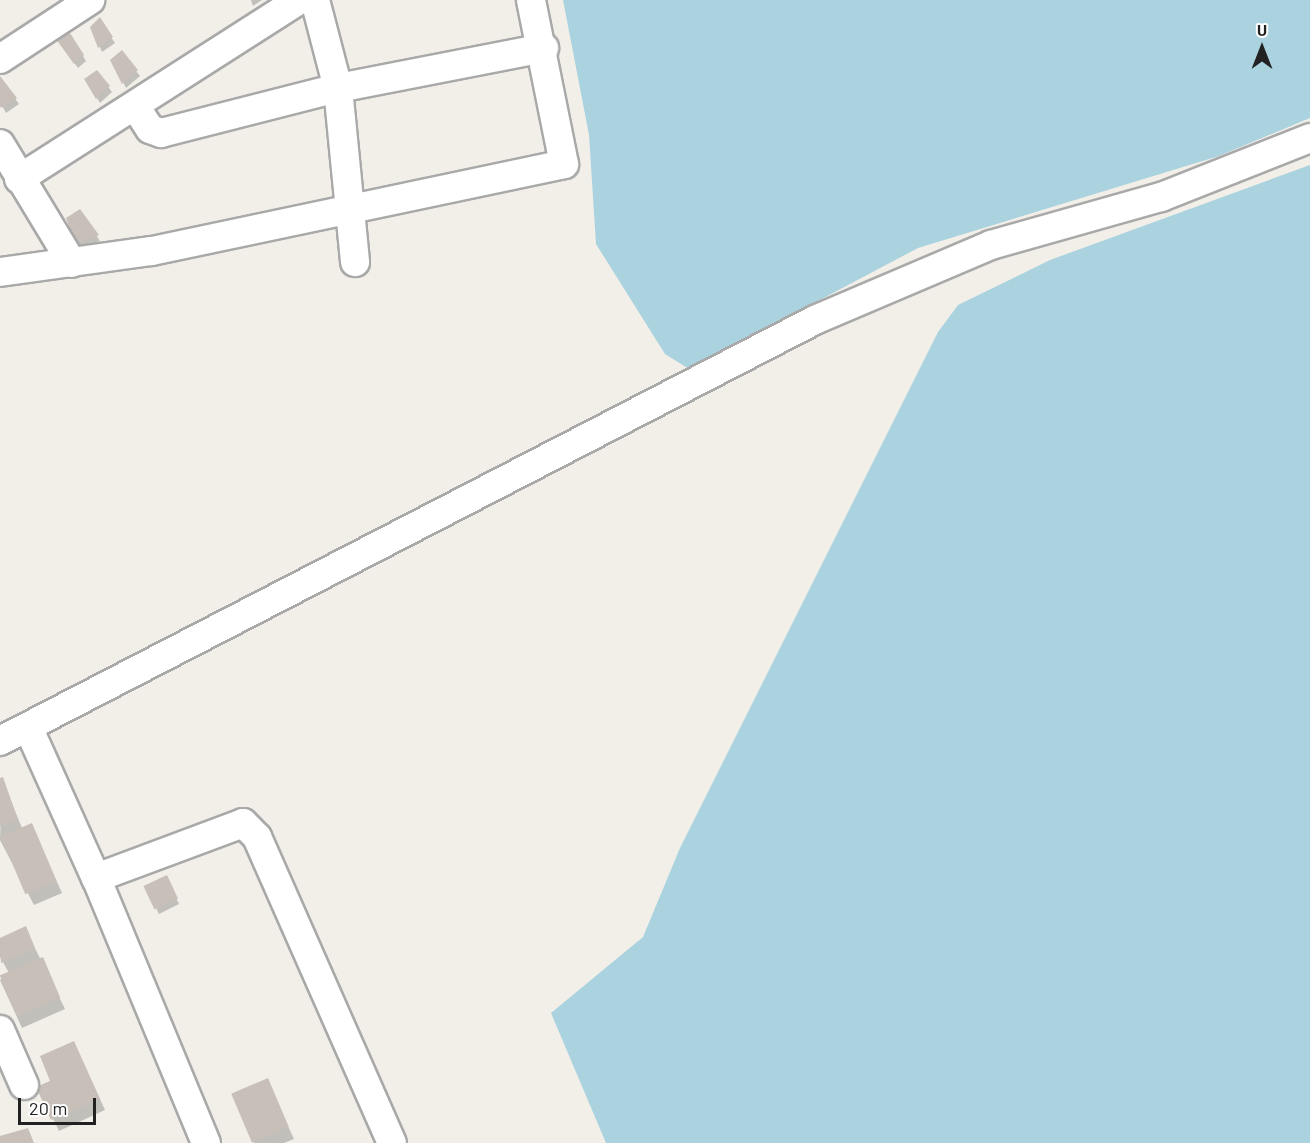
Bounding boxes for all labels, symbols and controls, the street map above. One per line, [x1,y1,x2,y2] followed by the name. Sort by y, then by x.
[1232,18,1292,78] north arrow
[1257,20,1267,39] text: U
[21,1086,99,1124] scale bar
[29,1097,67,1119] text: 20 m

